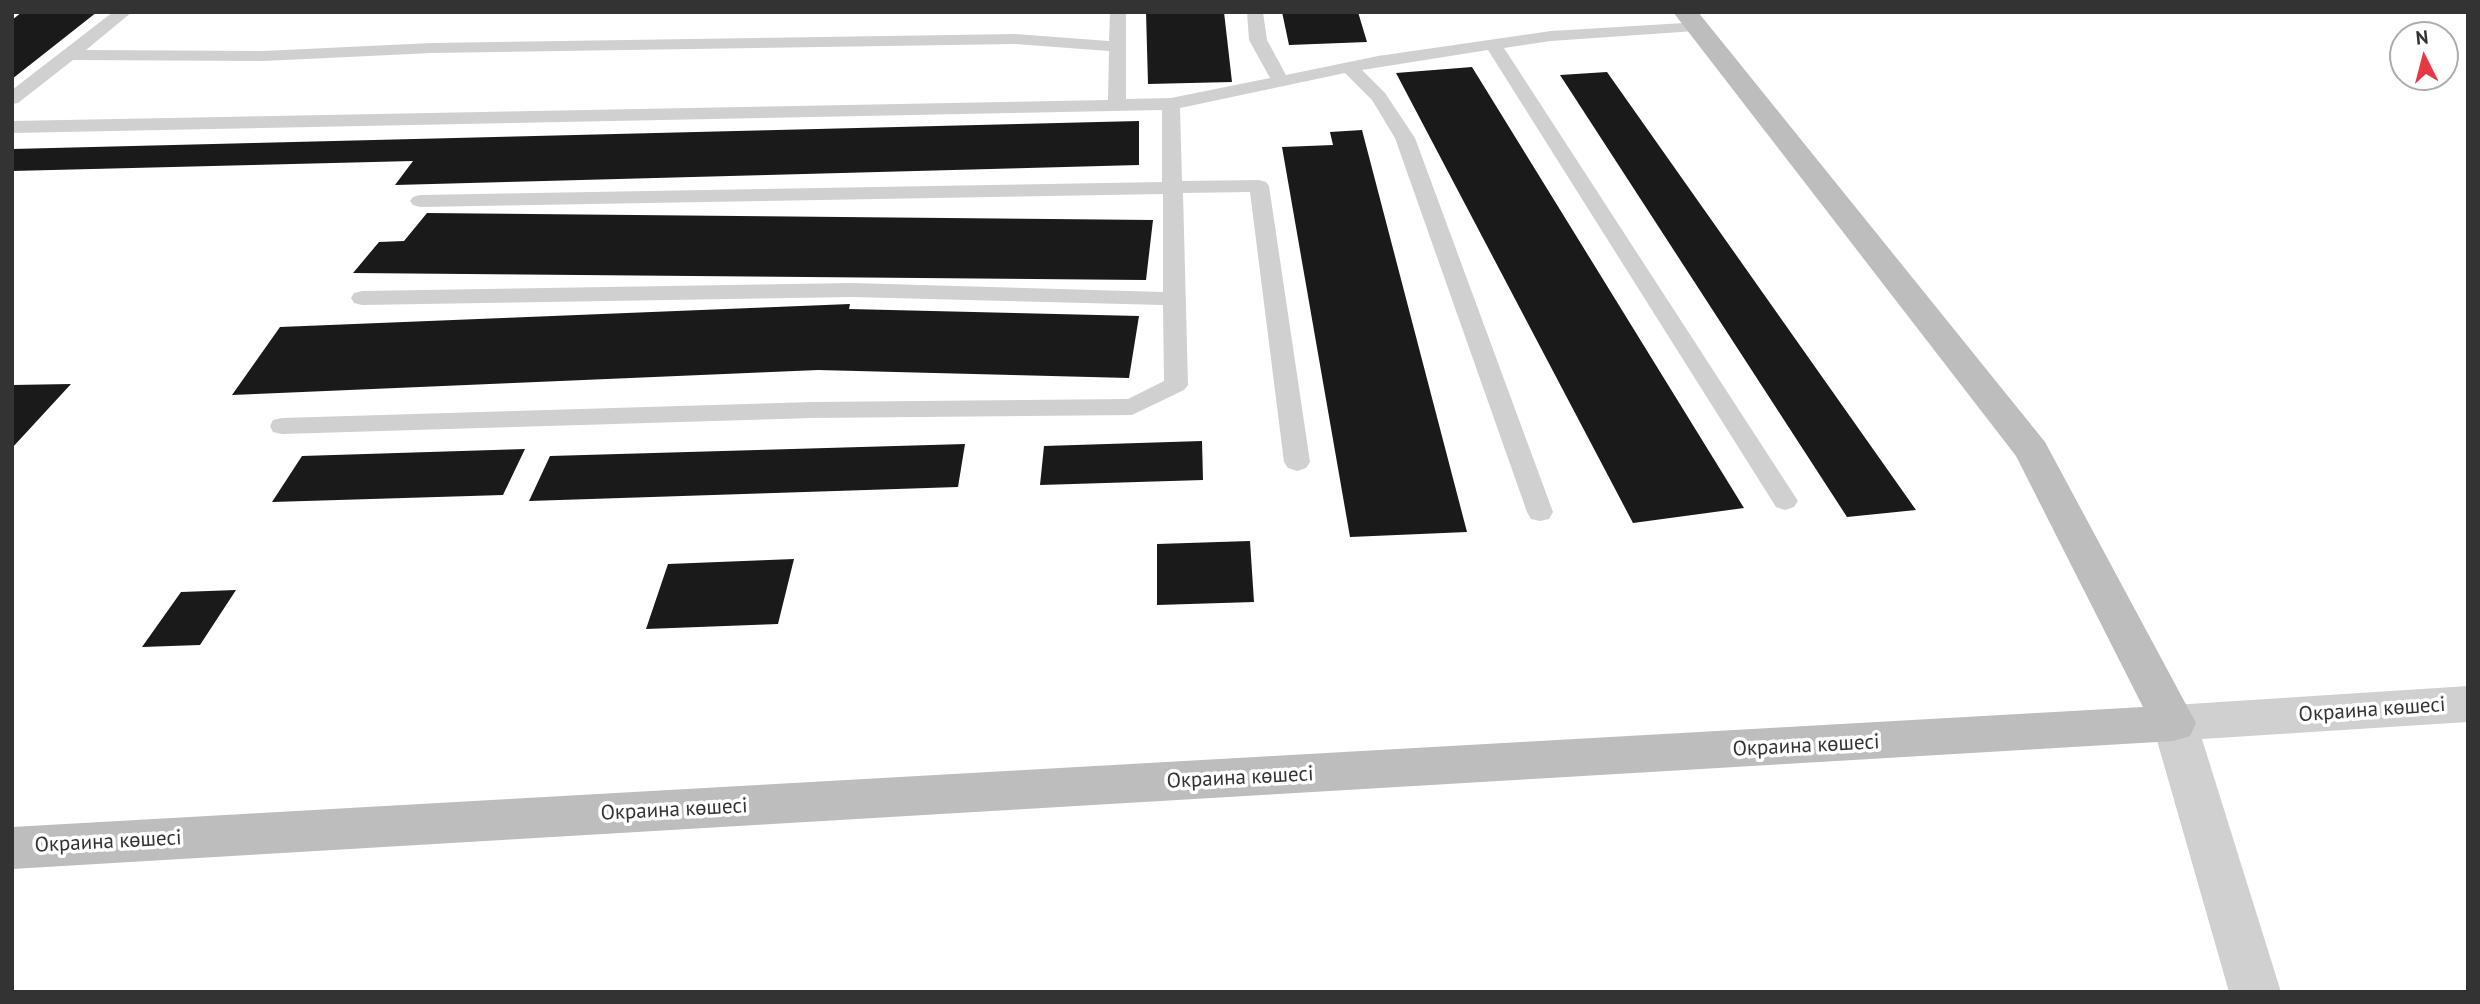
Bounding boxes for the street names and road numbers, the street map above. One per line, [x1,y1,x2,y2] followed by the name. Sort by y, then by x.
[2298,692,2446,728] street label: Окраина көшесі
[1732,730,1880,762] street label: Окраина көшесі
[1166,762,1314,794] street label: Окраина көшесі
[600,794,748,826] street label: Окраина көшесі
[34,826,182,858] street label: Окраина көшесі

